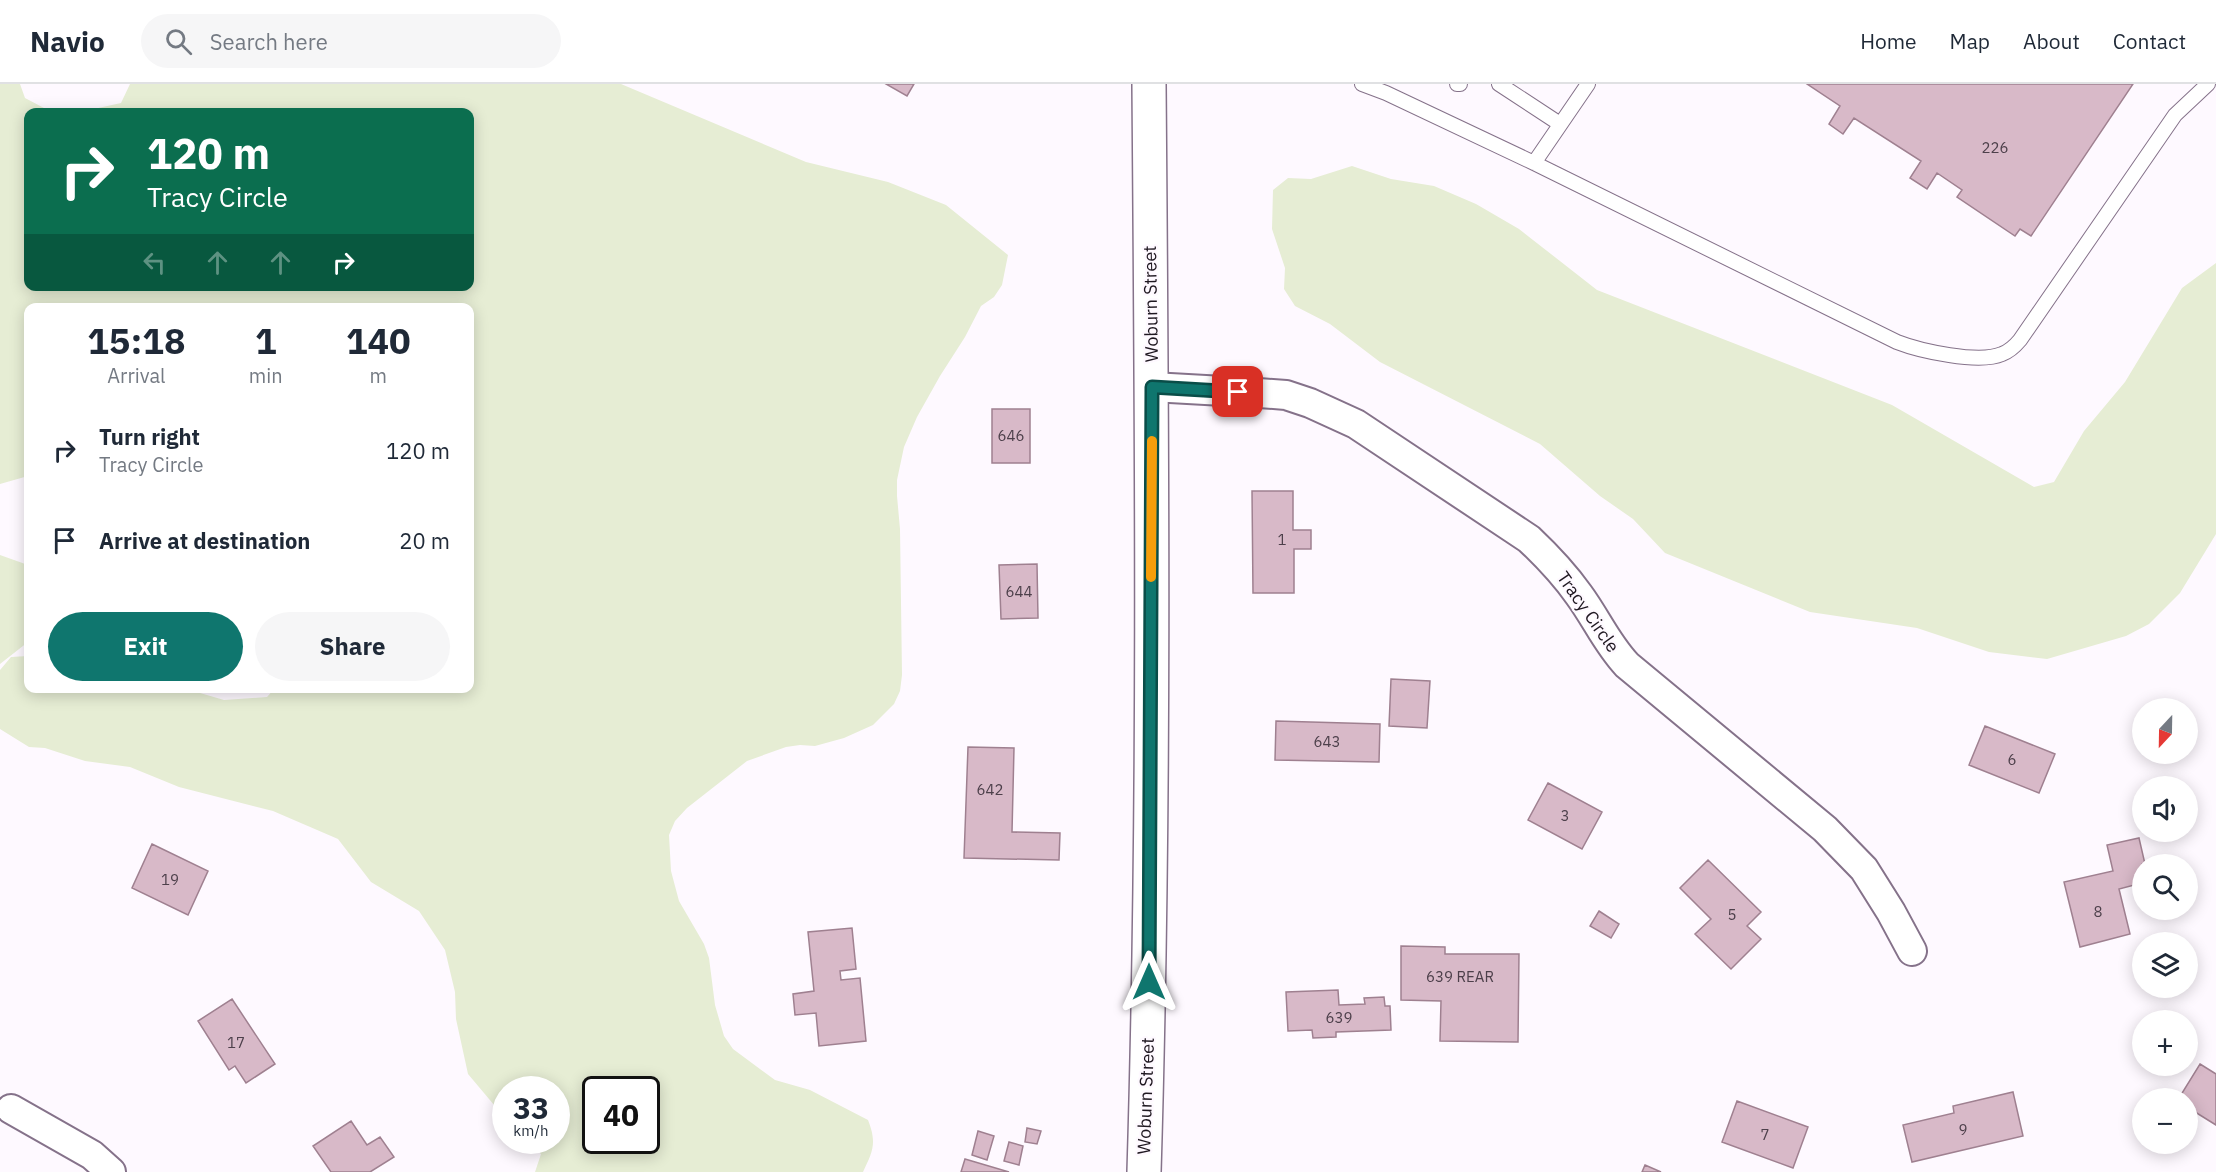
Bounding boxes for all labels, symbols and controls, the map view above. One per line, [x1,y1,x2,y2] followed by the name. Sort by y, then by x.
[141,14,561,68] search box
[30,23,105,60] text: Navio
[162,25,195,58] icon: search
[210,27,328,56] text: Search here
[1860,27,1917,55] text: Home
[1950,27,1990,55] text: Map
[2023,27,2080,55] text: About
[2113,27,2186,55] text: Contact
[147,126,270,181] text: 120 m
[48,132,126,210] icon: right
[1981,138,2009,157] house number: 226
[147,179,288,214] text: Tracy Circle
[1138,245,1163,363] street label: Woburn Street
[138,246,171,279] icon: left
[201,246,234,279] icon: ahead
[264,246,297,279] icon: ahead
[327,246,360,279] icon: right
[87,317,186,364] text: 15:18
[255,317,277,364] text: 1
[346,317,411,364] text: 140
[107,362,166,389] text: Arrival
[249,362,283,389] text: min
[370,362,387,389] text: m
[1212,366,1263,417] pin
[1221,375,1254,408] icon: arrive
[99,422,200,451] text: Turn right
[997,426,1025,445] house number: 646
[48,434,81,467] icon: right
[386,436,450,465] text: 120 m
[99,451,203,478] text: Tracy Circle
[48,524,81,557] icon: arrive
[99,526,310,555] text: Arrive at destination
[399,526,450,555] text: 20 m
[1277,530,1287,549] house number: 1
[1552,567,1625,657] street label: Tracy Circle
[1005,582,1033,601] house number: 644
[48,612,243,681] button: Exit
[255,612,450,681] button: Share
[2132,698,2198,764] north arrow
[2132,698,2198,1154] map controls
[1313,732,1341,751] house number: 643
[2007,750,2017,769] house number: 6
[2132,776,2198,842] button: sound
[976,780,1004,799] house number: 642
[1560,806,1570,825] house number: 3
[2132,854,2198,920] button: search
[161,870,179,889] house number: 19
[2093,902,2103,921] house number: 8
[1727,905,1737,924] house number: 5
[2132,932,2198,998] button: layers
[1117,950,1181,1014] position arrow
[1426,967,1494,986] house number: 639 REAR
[1325,1008,1353,1027] house number: 639
[2132,1010,2198,1076] button: +
[227,1033,245,1052] house number: 17
[1132,1037,1159,1155] street label: Woburn Street
[582,1076,660,1154] speed limit sign: 40
[513,1088,549,1127] text: 33
[2132,1088,2198,1154] button: −
[1958,1120,1968,1139] house number: 9
[513,1121,549,1140] text: km/h
[1760,1125,1770,1144] house number: 7

